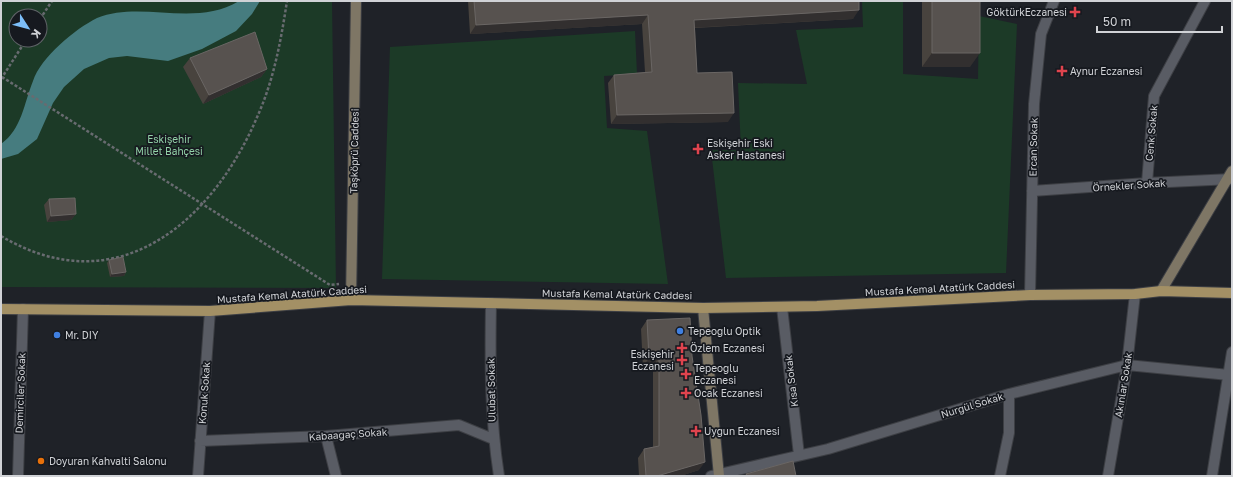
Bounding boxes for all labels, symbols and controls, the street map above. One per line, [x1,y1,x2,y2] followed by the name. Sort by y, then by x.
[986,6,1067,18] place label: GöktürkEczanesi
[1070,7,1080,17] marker: GöktürkEczanesi
[8,8,48,48] north arrow
[1097,8,1222,34] scale bar
[1103,14,1131,29] text: 50 m
[29,27,44,41] text: K
[1070,65,1142,77] place label: Aynur Eczanesi
[1057,66,1067,76] marker: Aynur Eczanesi
[1143,104,1159,161] street label: Cenk Sokak
[347,108,361,194] street label: Taşköprü Caddesi
[1026,117,1040,177] street label: Ercan Sokak
[135,133,203,157] park label: Eskişehir Millet Bahçesi
[707,137,785,161] place label: Eskişehir Eski Asker Hastanesi
[692,143,704,155] marker: Eskişehir Eski Asker Hastanesi
[1092,175,1166,194] street label: Örnekler Sokak
[865,278,1015,298] street label: Mustafa Kemal Atatürk Caddesi
[217,283,367,305] street label: Mustafa Kemal Atatürk Caddesi
[542,287,692,301] street label: Mustafa Kemal Atatürk Caddesi
[688,325,761,337] place label: Tepeoğlu Optik
[675,326,685,336] marker: Tepeoğlu Optik
[65,329,99,341] place label: Mr. DIY
[52,330,62,340] marker: Mr. DIY
[690,341,765,354] place label: Özlem Eczanesi
[677,343,687,353] marker: Özlem Eczanesi
[630,348,674,372] place label: Eskişehir Eczanesi
[1112,351,1134,418] street label: Akınlar Sokak
[13,352,27,434] street label: Demirciler Sokak
[782,354,800,408] street label: Kısa Sokak
[677,355,687,365] marker: Eskişehir Eczanesi
[484,358,498,422] street label: Ulubat Sokak
[196,361,212,424] street label: Konuk Sokak
[694,362,738,386] place label: Tepeoğlu Eczanesi
[681,369,691,379] marker: Tepeoğlu Eczanesi
[694,387,763,399] place label: Ocak Eczanesi
[681,388,691,398] marker: Ocak Eczanesi
[939,390,1005,420] street label: Nurgül Sokak
[308,425,388,443] street label: Kabaağaç Sokak
[704,425,780,437] place label: Uygun Eczanesi
[691,426,701,436] marker: Uygun Eczanesi
[49,455,166,467] place label: Doyuran Kahvalti Salonu
[36,456,46,466] marker: Doyuran Kahvalti Salonu

